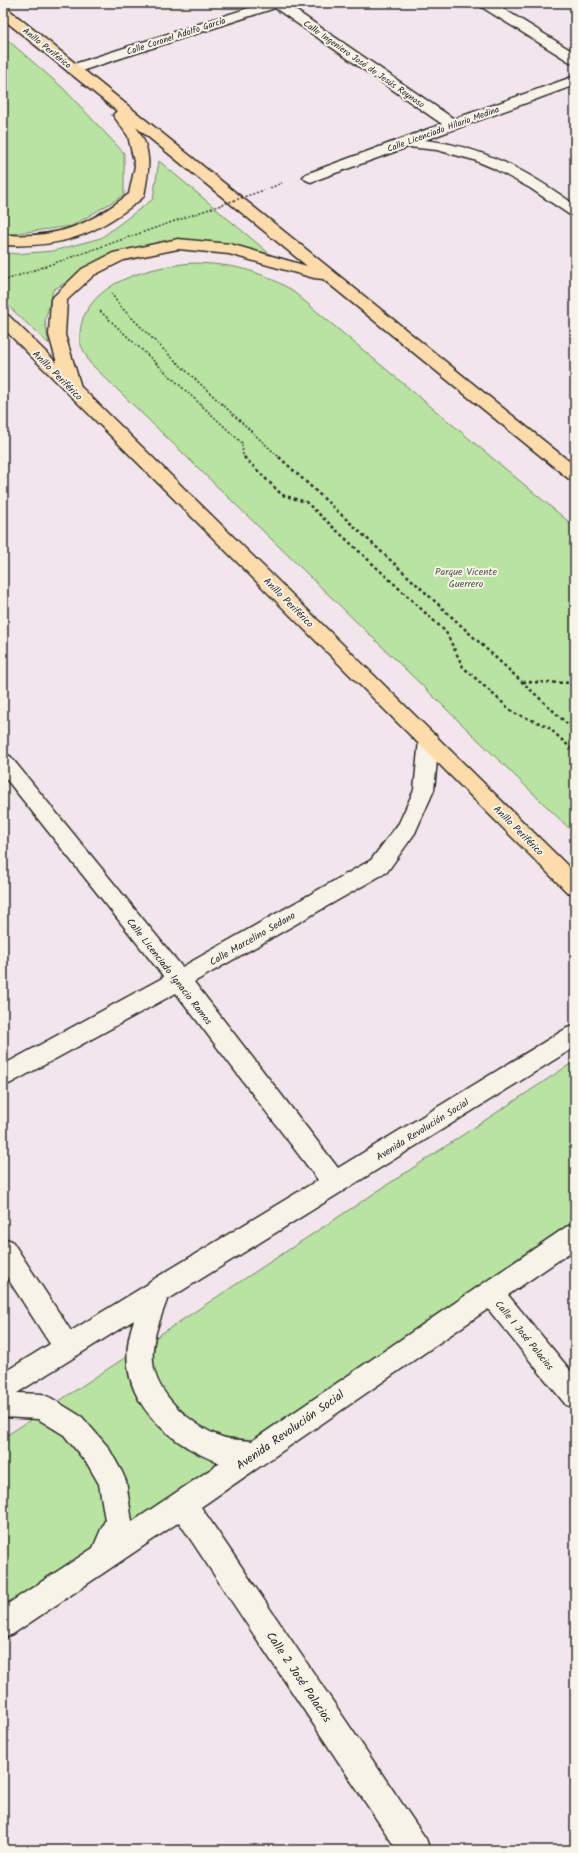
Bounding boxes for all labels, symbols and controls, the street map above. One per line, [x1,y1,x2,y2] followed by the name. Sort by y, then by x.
[125,13,228,60] street label: Calle Coronel Adolfo García
[300,17,427,112] street label: Calle Ingeniero José de Jesús Reynoso
[19,24,74,73] street label: Anillo Periférico
[385,102,501,157] street label: Calle Licenciado Hilario Medina
[28,347,86,405] street label: Anillo Periférico
[435,564,497,592] park label: Parque Vicente Guerrero
[259,574,317,632] street label: Anillo Periférico
[489,802,547,860] street label: Anillo Periférico
[207,907,299,970] street label: Calle Marcelino Sedano
[122,915,217,1029] street label: Calle Licenciado Ignacio Ramos
[373,1094,473,1165] street label: Avenida Revolución Social
[491,1297,558,1375] street label: Calle 1 José Palacios
[232,1386,348,1475] street label: Avenida Revolución Social
[261,1628,336,1727] street label: Calle 2 José Palacios

